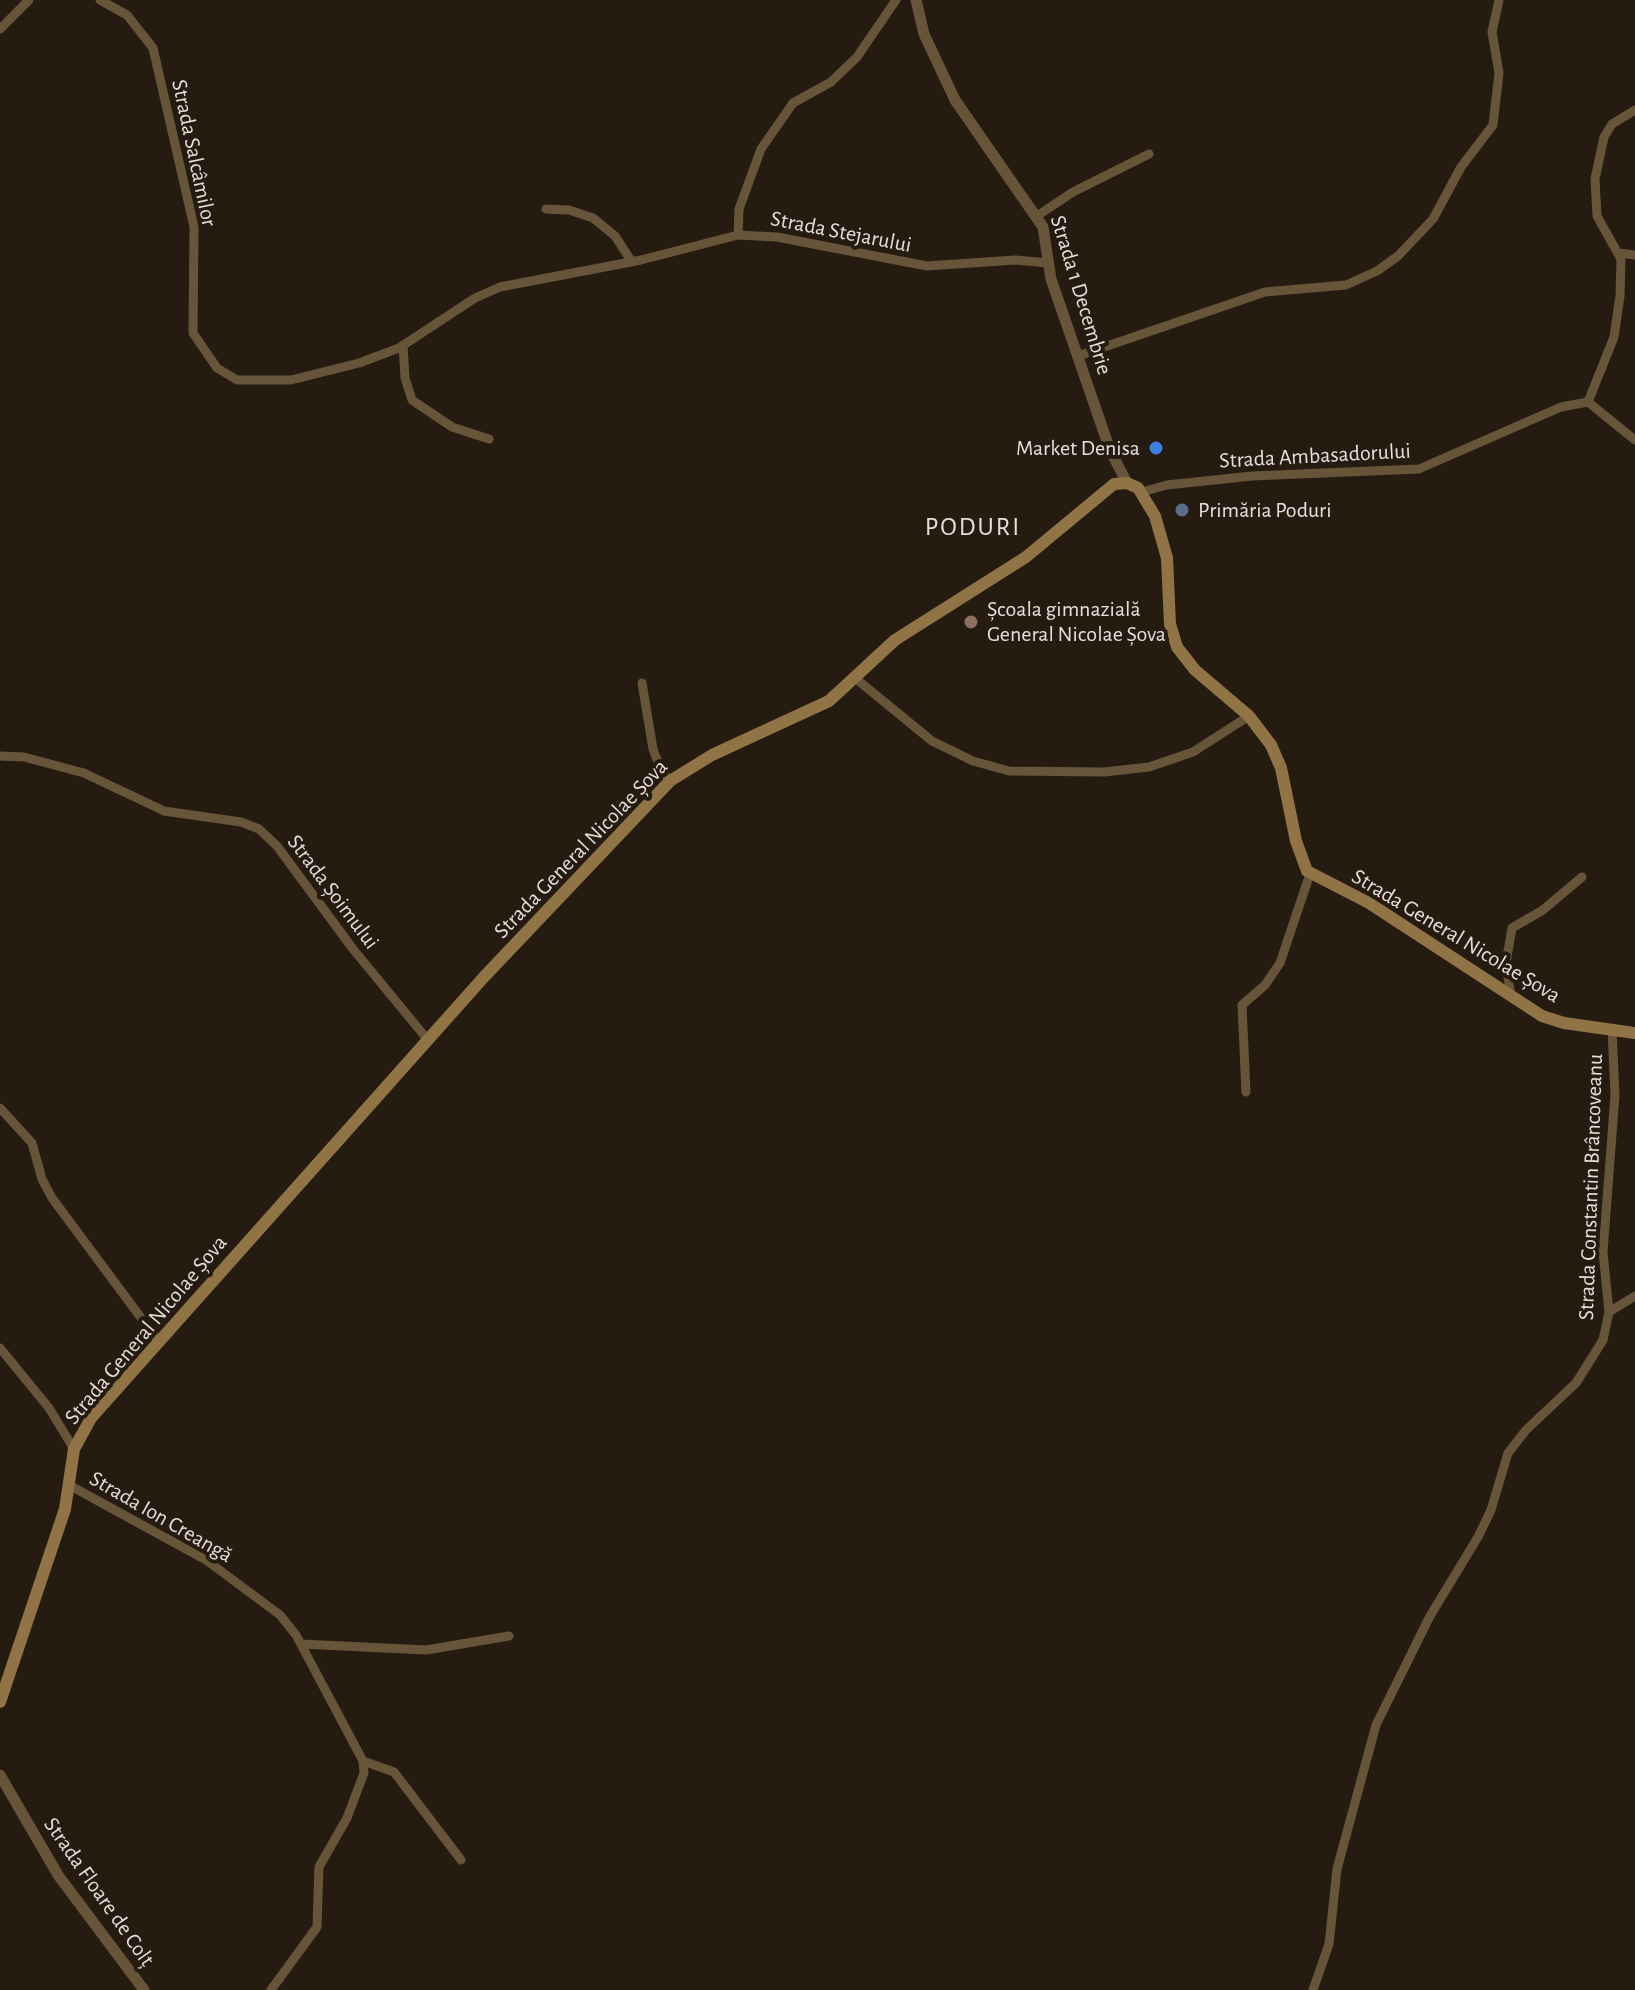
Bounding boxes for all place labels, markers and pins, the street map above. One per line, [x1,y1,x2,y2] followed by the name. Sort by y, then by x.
[1016,435,1140,461] place label: Market Denisa
[1147,439,1165,457] marker: Market Denisa
[1198,497,1331,523] place label: Primăria Poduri
[1173,501,1191,519] marker: Primăria Poduri
[987,596,1166,648] place label: Școala gimnazială General Nicolae Șova
[962,613,980,631] marker: Școala gimnazială General Nicolae Șova

